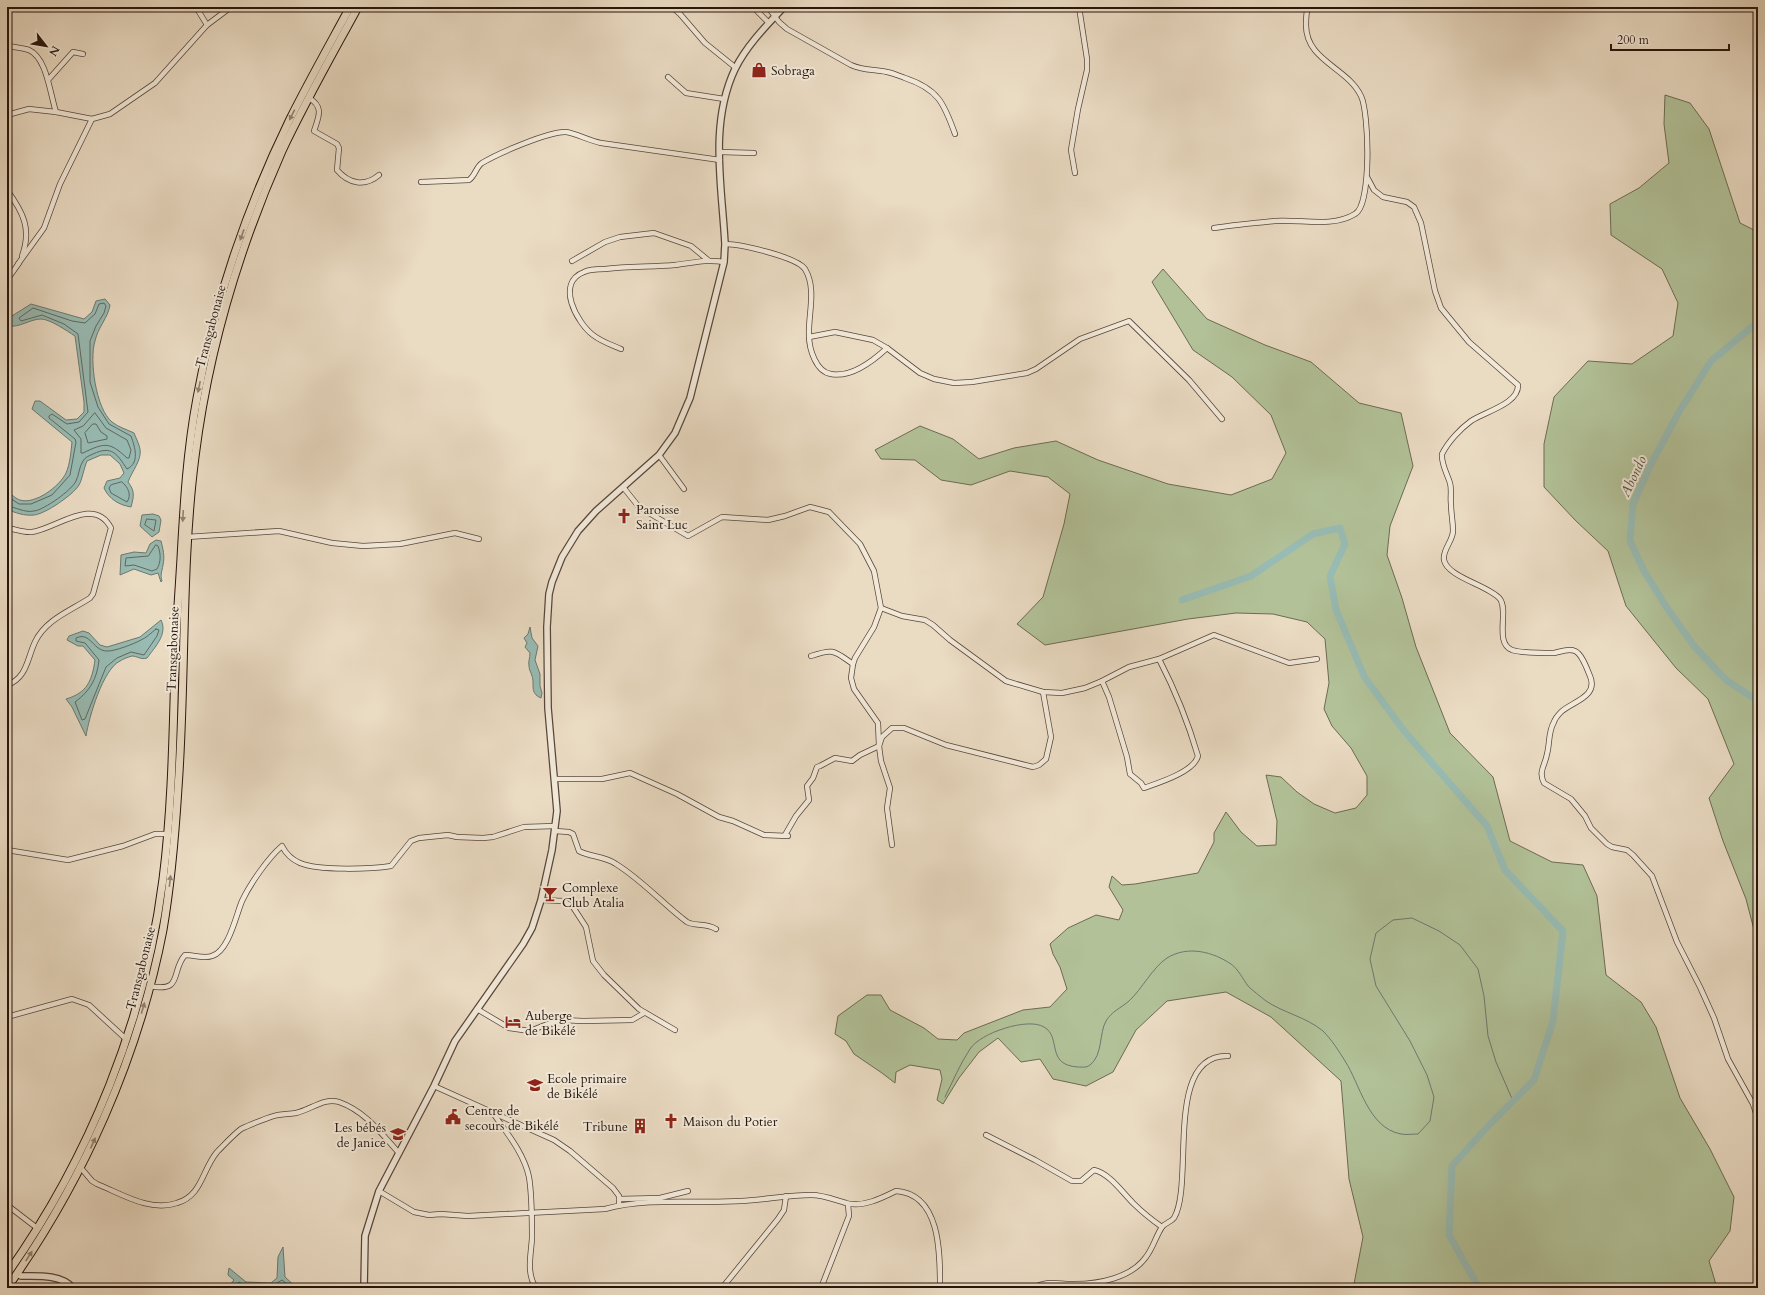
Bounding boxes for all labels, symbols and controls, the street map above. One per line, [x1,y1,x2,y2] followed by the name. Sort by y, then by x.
[26,26,66,66] north arrow
[1611,26,1729,52] scale bar
[1617,32,1650,48] text: 200 m
[45,43,63,59] text: N
[750,61,768,79] shop icon: Sobraga
[771,62,815,80] place label: Sobraga
[289,110,296,121] one-way arrow
[238,230,244,242] one-way arrow
[191,283,231,370] street label: Transgabonaise
[195,381,201,393] one-way arrow
[1615,452,1651,501] water label: Abondo
[636,501,688,534] place label: Paroisse Saint Luc
[615,507,633,525] church icon: Paroisse Saint Luc
[180,510,187,522] one-way arrow
[163,606,183,692] street label: Transgabonaise
[167,875,173,887] one-way arrow
[562,879,625,912] place label: Complexe Club Atalia
[541,885,559,903] bar icon: Complexe Club Atalia
[122,925,160,1012] street label: Transgabonaise
[140,1002,146,1014] one-way arrow
[525,1007,576,1040] place label: Auberge de Bikélé
[504,1013,522,1031] hotel icon: Auberge de Bikélé
[547,1070,627,1103] place label: Ecole primaire de Bikélé
[526,1076,544,1094] school or university icon: Ecole primaire de Bikélé
[465,1102,559,1135] place label: Centre de secours de Bikélé
[444,1108,462,1126] public building icon: Centre de secours de Bikélé
[662,1112,680,1130] church icon: Maison du Potier
[683,1113,778,1131] place label: Maison du Potier
[631,1117,649,1135] building icon: Tribune
[583,1118,628,1136] place label: Tribune
[334,1119,386,1152] place label: Les bébés de Janice
[389,1125,407,1143] school or university icon: Les bébés de Janice
[90,1137,96,1148] one-way arrow
[25,1251,33,1261] one-way arrow

